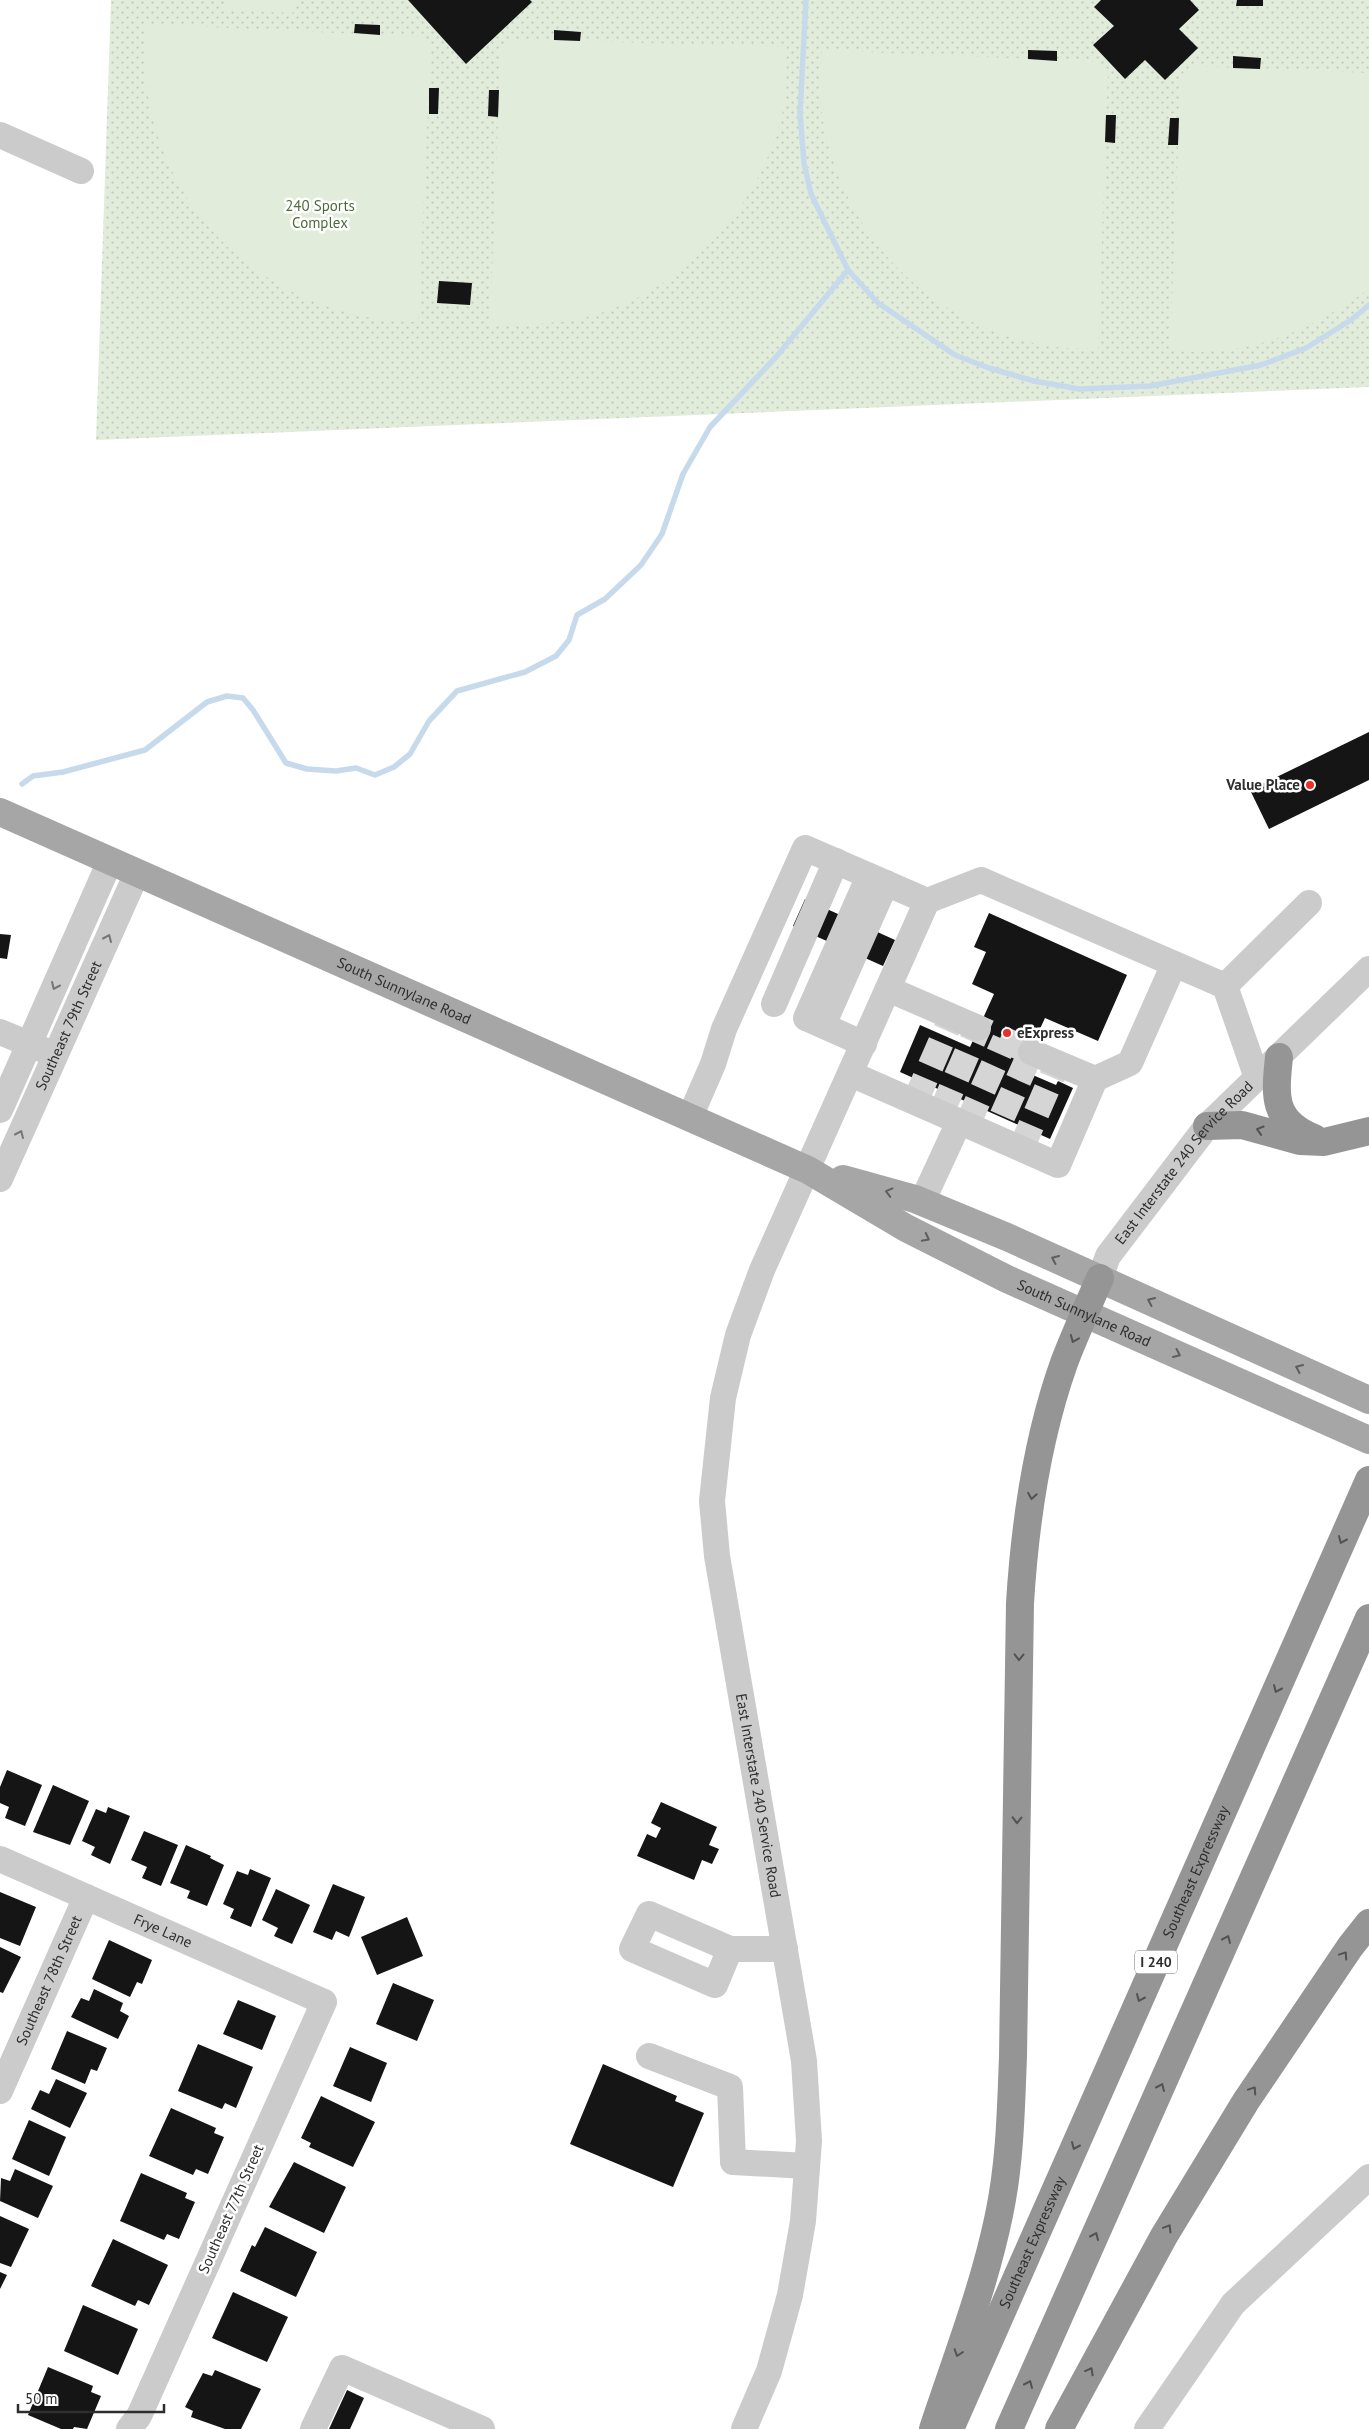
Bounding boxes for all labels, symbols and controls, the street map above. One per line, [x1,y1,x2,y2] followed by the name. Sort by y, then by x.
[285,196,355,232] park label: 240 Sports Complex
[1225,775,1300,794] place label: Value Place
[1304,779,1316,791] marker: Value Place
[102,934,113,943] one-way arrow
[334,953,474,1029] street label: South Sunnylane Road
[31,958,105,1093] street label: Southeast 79th Street
[51,981,62,990] one-way arrow
[1017,1023,1074,1042] place label: eExpress
[1001,1027,1013,1039] marker: eExpress
[1110,1077,1257,1248] street label: East Interstate 240 Service Road
[1256,1126,1264,1136] one-way arrow
[14,1130,24,1139] one-way arrow
[884,1187,893,1198] one-way arrow
[921,1232,930,1242] one-way arrow
[1051,1254,1060,1265] one-way arrow
[1014,1275,1154,1351] street label: South Sunnylane Road
[1147,1297,1156,1308] one-way arrow
[1070,1334,1080,1343] one-way arrow
[1172,1348,1181,1358] one-way arrow
[1295,1364,1304,1375] one-way arrow
[1027,1491,1037,1500] one-way arrow
[1338,1535,1349,1544] one-way arrow
[1014,1654,1024,1662] one-way arrow
[1272,1684,1283,1693] one-way arrow
[732,1692,786,1899] street label: East Interstate 240 Service Road
[1158,1803,1233,1941] street label: Southeast Expressway
[1012,1816,1022,1824] one-way arrow
[131,1909,195,1952] street label: Frye Lane
[12,1912,86,2048] street label: Southeast 78th Street
[1220,1935,1231,1944] one-way arrow
[1135,1950,1177,1974] road number: I 240
[1338,1951,1347,1961] one-way arrow
[1136,1993,1147,2002] one-way arrow
[1154,2083,1165,2092] one-way arrow
[1247,2086,1256,2096] one-way arrow
[194,2141,268,2276] street label: Southeast 77th Street
[1070,2141,1081,2150] one-way arrow
[994,2173,1069,2311] street label: Southeast Expressway
[1162,2225,1172,2234] one-way arrow
[1088,2232,1099,2241] one-way arrow
[954,2348,964,2357] one-way arrow
[1084,2367,1094,2376] one-way arrow
[1022,2380,1033,2389] one-way arrow
[18,2382,164,2414] scale bar
[25,2389,58,2408] text: 50 m

